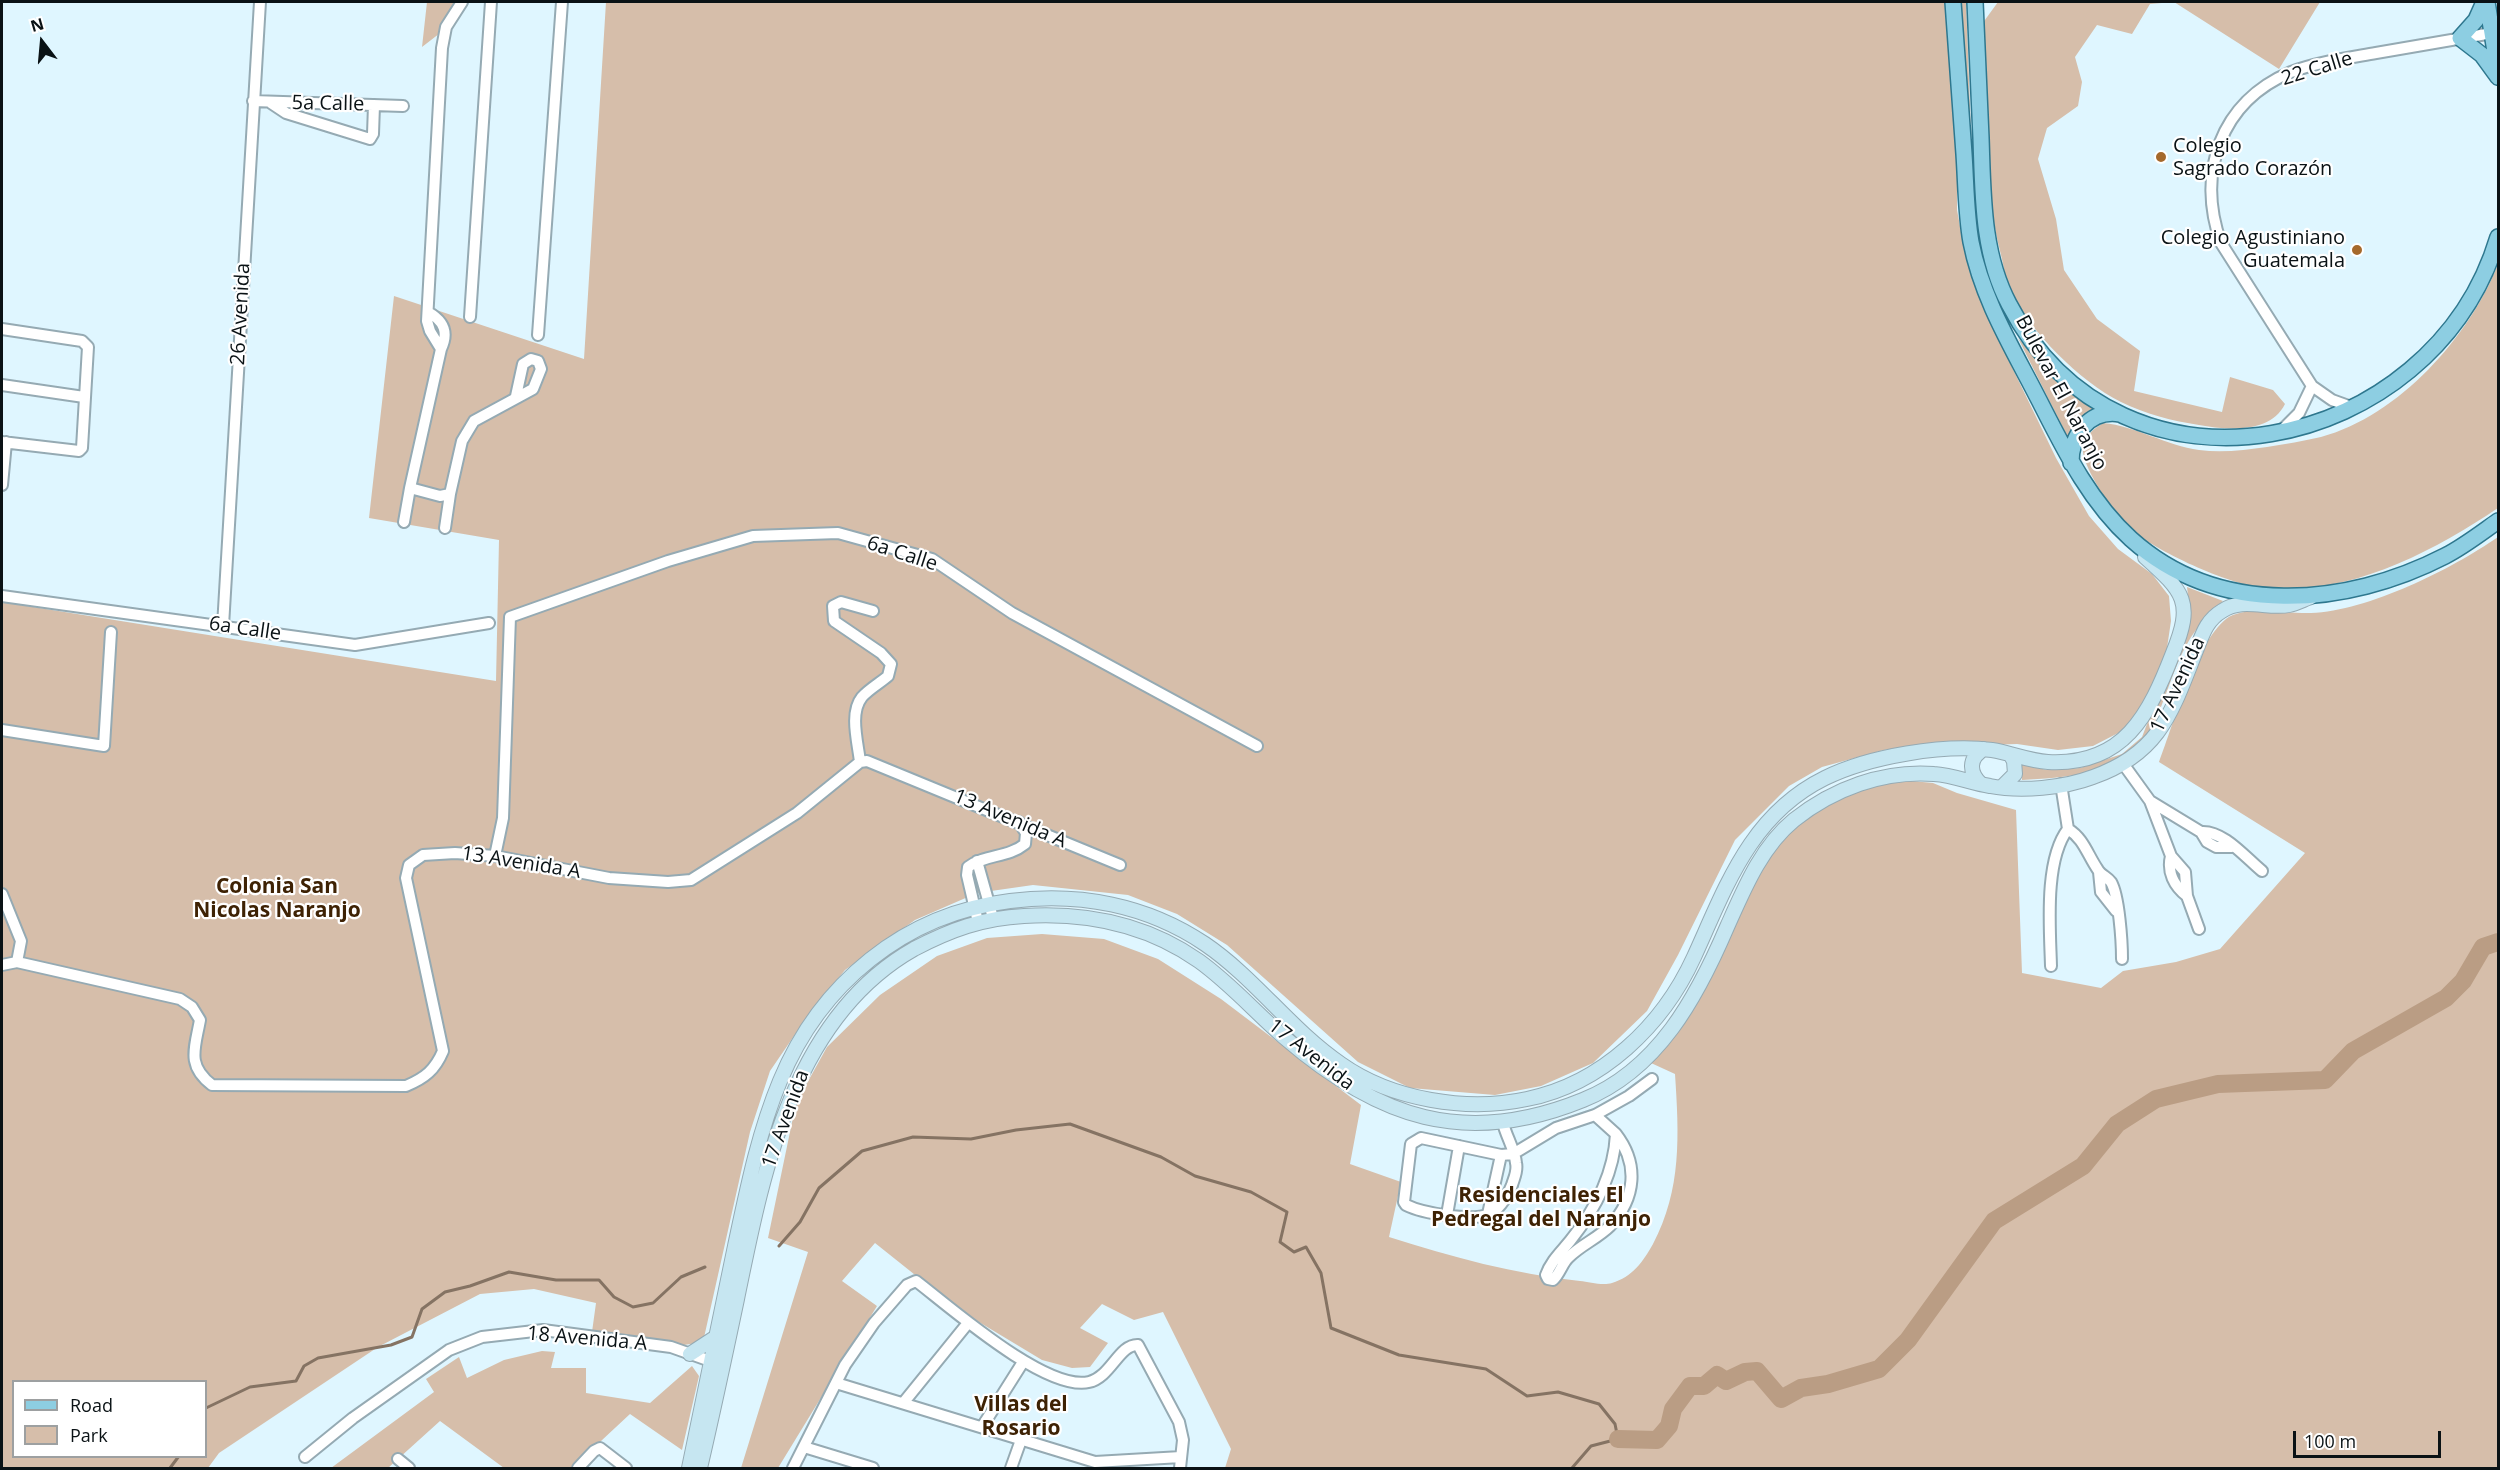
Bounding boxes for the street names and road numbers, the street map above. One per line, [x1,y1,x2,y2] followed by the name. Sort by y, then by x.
[2279,47,2355,91] street label: 22 Calle
[291,91,365,117] street label: 5a Calle
[226,262,256,366] street label: 26 Avenida
[2010,311,2112,475] street label: Bulevar El Naranjo
[864,531,940,577] street label: 6a Calle
[207,612,283,646] street label: 6a Calle
[2145,633,2211,737] street label: 17 Avenida
[950,784,1070,854] street label: 13 Avenida A
[460,842,582,884] street label: 13 Avenida A
[1263,1014,1359,1096] street label: 17 Avenida
[757,1067,815,1171] street label: 17 Avenida
[526,1322,648,1356] street label: 18 Avenida A

